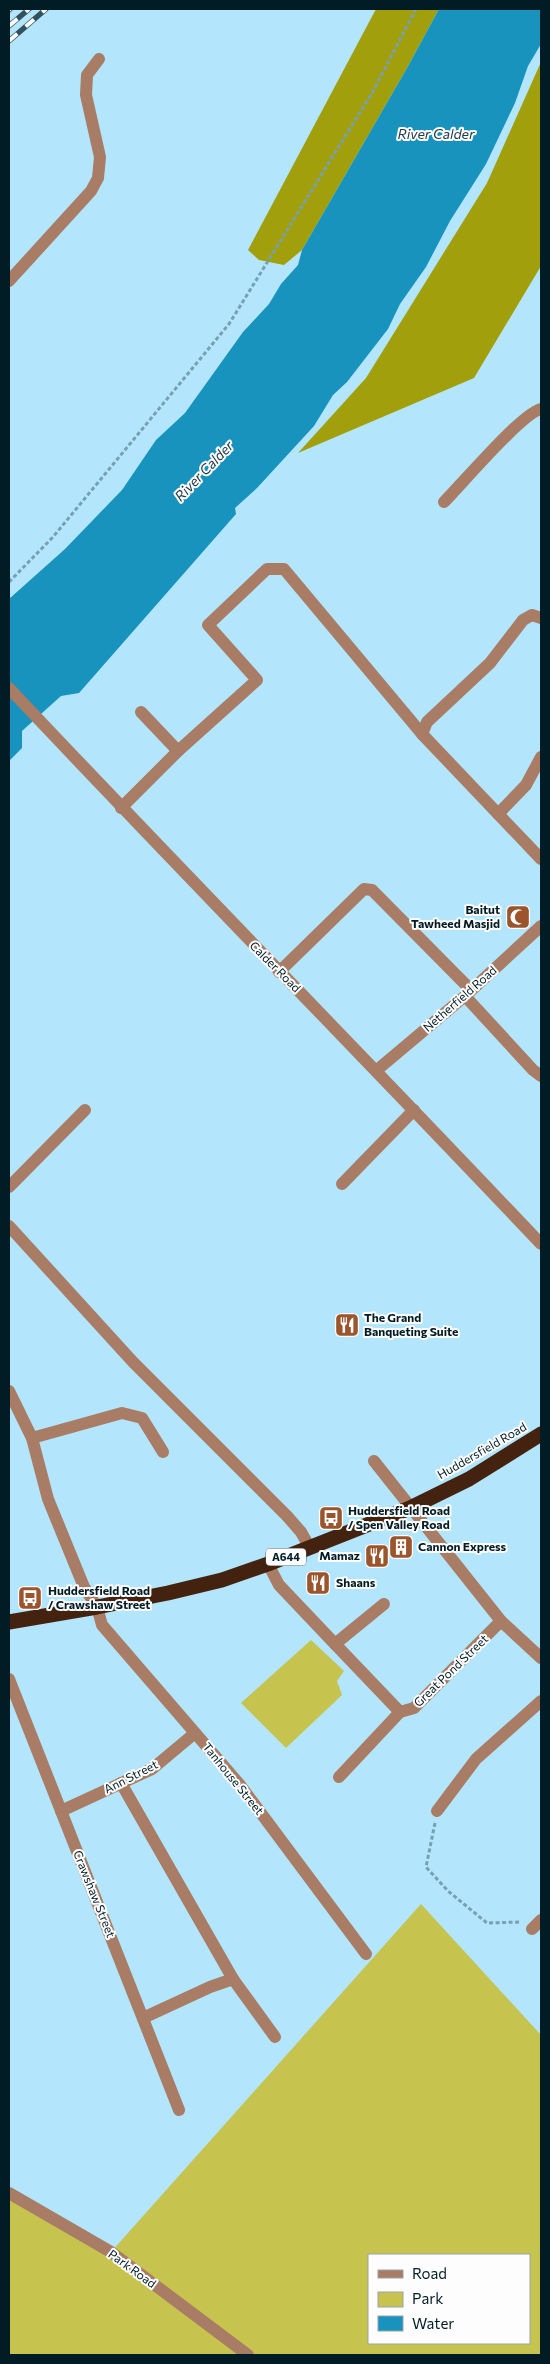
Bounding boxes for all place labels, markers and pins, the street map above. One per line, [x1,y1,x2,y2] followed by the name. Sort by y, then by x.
[411,902,500,930] place label: Baitut Tawheed Masjid
[505,904,531,930] mosque icon: Baitut Tawheed Masjid
[364,1310,458,1338] place label: The Grand Banqueting Suite
[334,1312,360,1338] restaurant icon: The Grand Banqueting Suite
[348,1503,450,1531] place label: Huddersfield Road / Spen Valley Road
[318,1505,344,1531] bus stop icon: Huddersfield Road / Spen Valley Road
[388,1534,414,1560] building icon: Cannon Express
[418,1539,507,1553] place label: Cannon Express
[364,1543,390,1569] restaurant icon: Mamaz
[319,1548,360,1562] place label: Mamaz
[305,1570,331,1596] restaurant icon: Shaans
[336,1575,376,1589] place label: Shaans
[48,1583,150,1611] place label: Huddersfield Road / Crawshaw Street
[17,1585,43,1611] bus stop icon: Huddersfield Road / Crawshaw Street

